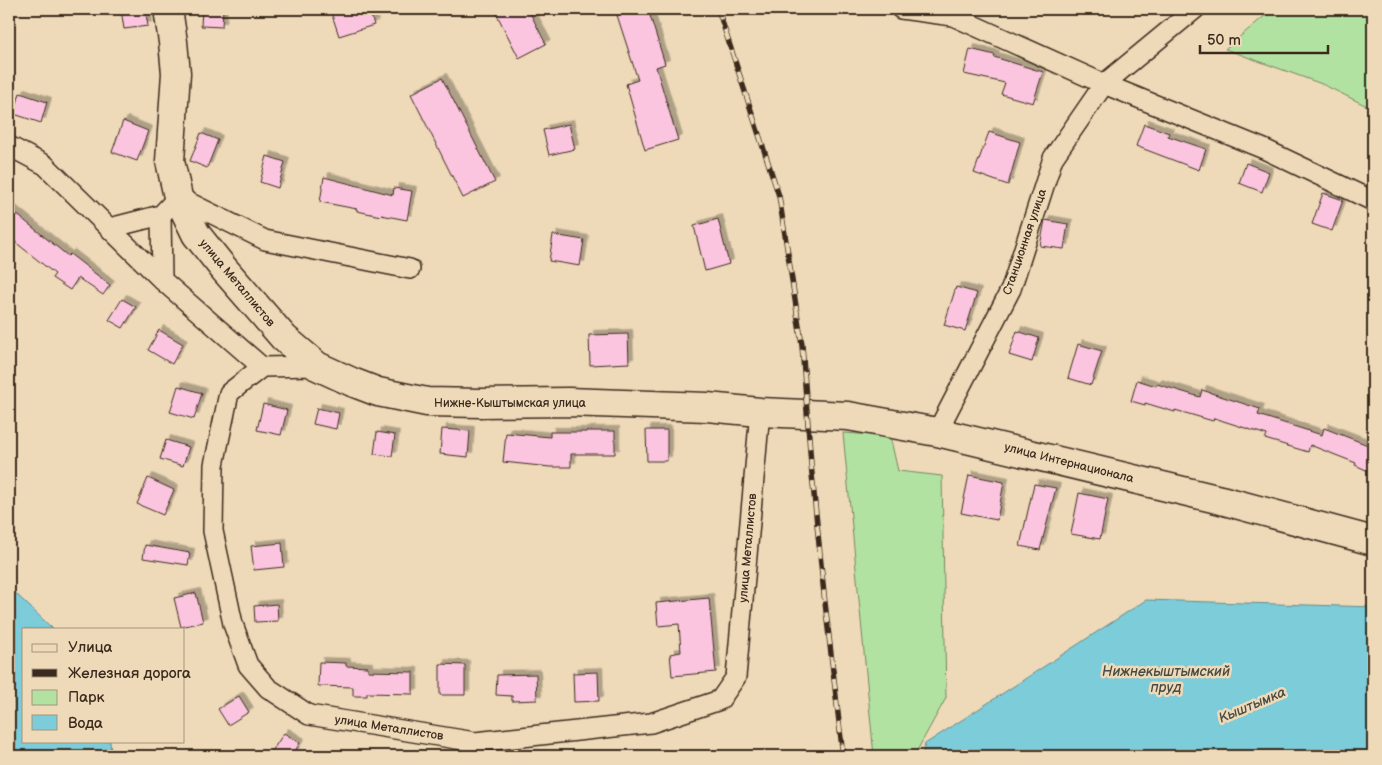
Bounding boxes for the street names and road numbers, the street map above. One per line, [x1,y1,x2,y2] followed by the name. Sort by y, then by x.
[1000,187,1050,297] street label: Станционная улица
[196,236,278,330] street label: улица Металлистов
[434,396,586,411] street label: Нижне-Кыштымская улица
[1003,440,1135,486] street label: улица Интернационала
[736,492,760,603] street label: улица Металлистов
[334,712,445,744] street label: улица Металлистов

